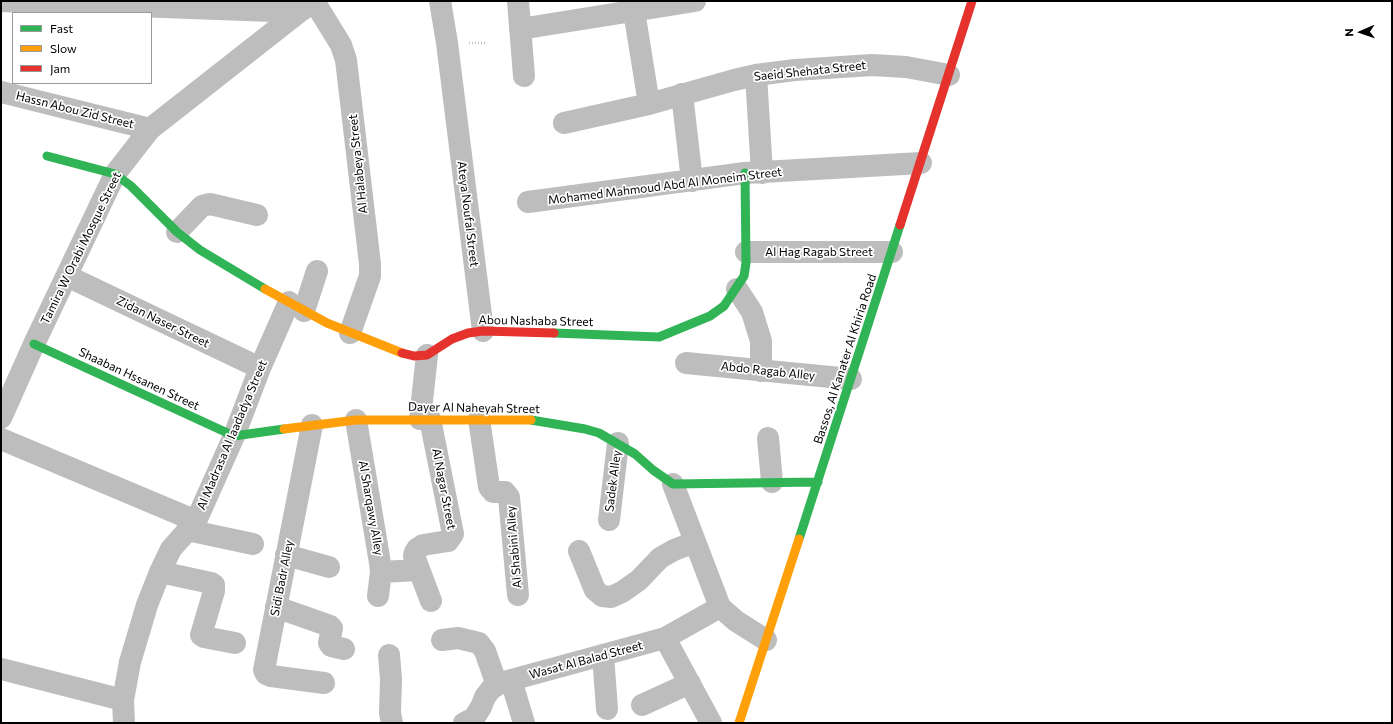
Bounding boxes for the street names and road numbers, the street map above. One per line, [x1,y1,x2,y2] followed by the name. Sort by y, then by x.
[753,58,867,84] street label: Saeid Shehata Street
[14,88,136,132] street label: Hassn Abou Zid Street
[346,113,370,215] street label: Al Halabeya Street
[454,160,482,268] street label: Ateya Noufal Street
[547,164,783,208] street label: Mohamed Mahmoud Abd Al Moneim Street
[38,169,124,327] street label: Tamira W Orabi Mosque Street
[765,245,873,259] street label: Al Hag Ragab Street
[811,272,879,446] street label: Bassos, Al Kanater Al Khiria Road
[114,293,212,351] street label: Zidan Naser Street
[478,313,594,329] street label: Abou Nashaba Street
[76,345,202,413] street label: Shaaban Hssanen Street
[194,358,270,512] street label: Al Madrasa Al Iaadadya Street
[720,359,816,383] street label: Abdo Ragab Alley
[408,400,540,416] street label: Dayer Al Naheyah Street
[429,447,459,531] street label: Al Nagar Street
[602,449,624,513] street label: Sadek Alley
[356,459,386,557] street label: Al Sharqawy Alley
[503,505,525,589] street label: Al Shabini Alley
[268,539,296,617] street label: Sidi Badr Alley
[528,638,644,682] street label: Wasat Al Balad Street

